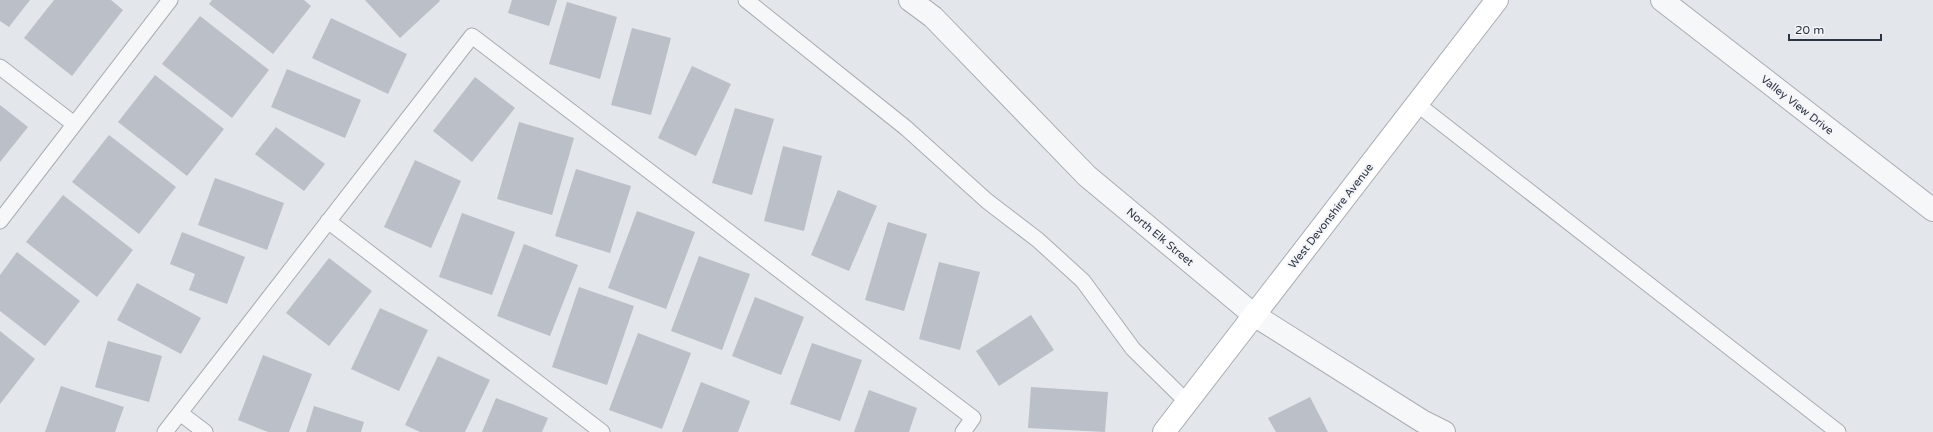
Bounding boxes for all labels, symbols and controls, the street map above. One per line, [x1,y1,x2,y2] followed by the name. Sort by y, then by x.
[1789,16,1881,42] scale bar
[1795,23,1824,37] text: 20 m
[1758,73,1836,137] street label: Valley View Drive
[1286,161,1376,271] street label: West Devonshire Avenue
[1124,205,1196,269] street label: North Elk Street

